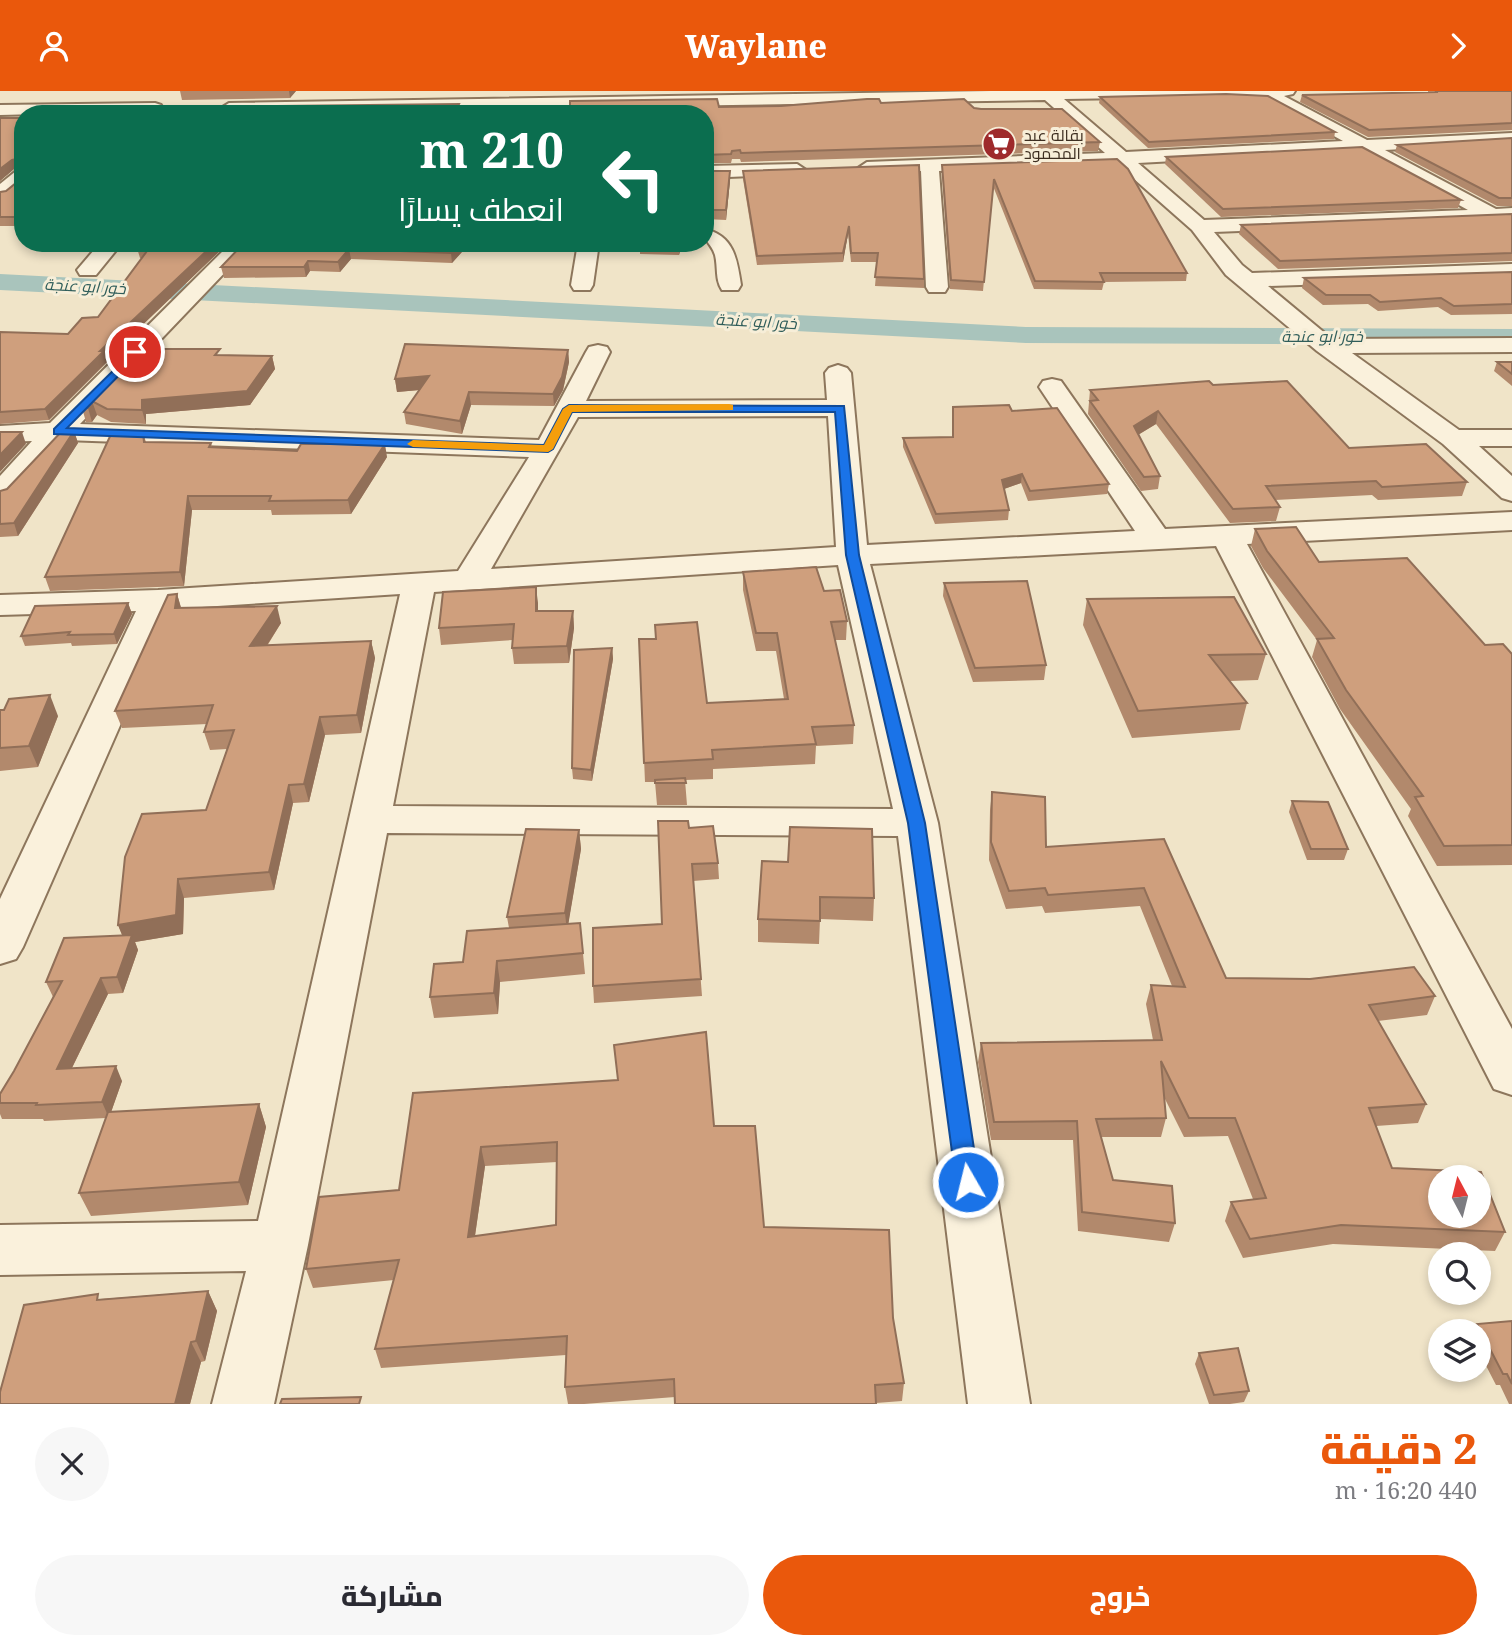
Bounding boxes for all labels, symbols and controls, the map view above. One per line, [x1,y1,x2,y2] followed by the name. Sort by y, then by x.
[685,24,827,67] text: Waylane
[35,27,73,65] icon: person
[1439,27,1477,65] icon: forward
[420,116,564,182] text: 210 m
[1024,124,1084,164] place label: بقالة عبد المحمود
[980,125,1018,163] supermarket icon: بقالة عبد المحمود
[588,133,679,224] icon: left
[398,187,564,230] text: انعطف يسارًا
[44,273,127,299] water label: خور ابو عنجة
[715,308,798,334] water label: خور ابو عنجة
[105,322,165,382] pin
[1281,325,1364,347] water label: خور ابو عنجة
[116,333,154,371] icon: arrive
[931,1145,1005,1219] position arrow
[1428,1165,1491,1229] north arrow
[1428,1165,1491,1382] map controls
[1428,1242,1491,1305] button: search
[1428,1319,1491,1382] button: layers
[1320,1419,1477,1476] text: 2 دقيقة
[35,1427,109,1501] button: close
[1335,1474,1477,1506] text: 440 m · 16:20
[35,1555,749,1635] button: مشاركة
[763,1555,1477,1635] button: خروج

